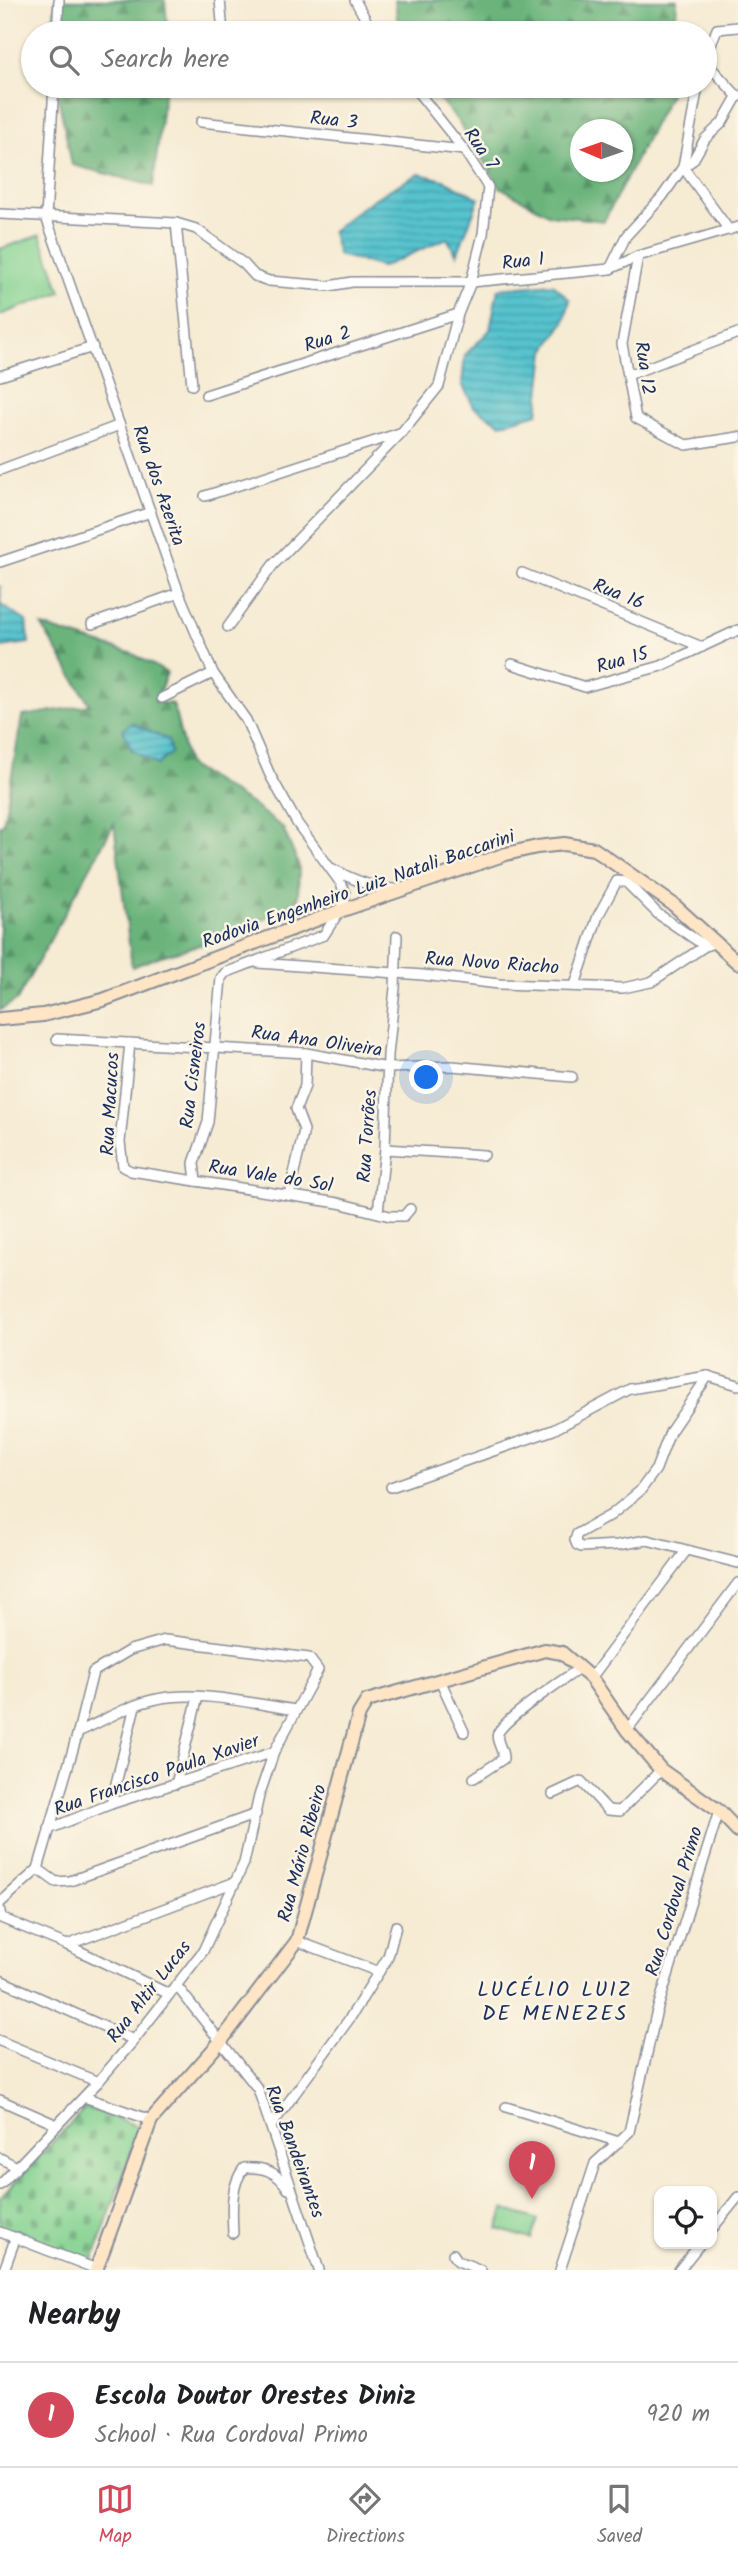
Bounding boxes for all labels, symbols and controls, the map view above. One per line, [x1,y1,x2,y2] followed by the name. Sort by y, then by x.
[21,21,717,98] search box
[101,39,229,81] text: Search here
[45,41,83,79] icon: search
[309,104,359,138] street label: Rua 3
[570,119,633,182] north arrow
[455,122,506,177] street label: Rua 7
[500,245,546,279] street label: Rua 1
[300,318,355,362] street label: Rua 2
[625,340,663,397] street label: Rua 12
[123,421,193,550] street label: Rua dos Azerita
[588,571,649,619] street label: Rua 16
[593,639,654,683] street label: Rua 15
[198,822,520,958] street label: Rodovia Engenheiro Luiz Natali Baccarini
[424,944,560,984] street label: Rua Novo Riacho
[249,1018,384,1066] street label: Rua Ana Oliveira
[173,1020,215,1130] street label: Rua Cisneiros
[93,1052,129,1157] street label: Rua Macucos
[409,1060,443,1094] your location
[350,1089,386,1184] street label: Rua Torrões
[206,1152,335,1202] street label: Rua Vale do Sol
[50,1726,265,1825] street label: Rua Francisco Paula Xavier
[270,1781,336,1926] street label: Rua Mário Ribeiro
[638,1823,712,1980] street label: Rua Cordoval Primo
[100,1934,199,2050] street label: Rua Altir Lucas
[477,1974,633,2031] district label: LUCÉLIO LUIZ DE MENEZES
[256,2081,332,2222] street label: Rua Bandeirantes
[509,2141,555,2199] pin: 1
[654,2186,717,2249] map controls
[654,2186,717,2249] button: locate
[28,2292,120,2340] text: Nearby
[95,2376,416,2418] text: Escola Doutor Orestes Diniz
[48,2397,54,2433] text: 1
[646,2397,710,2433] text: 920 m
[95,2418,368,2454] text: School · Rua Cordoval Primo
[96,2480,134,2552] tab: Map
[326,2480,405,2552] tab: Directions
[597,2480,642,2552] tab: Saved

